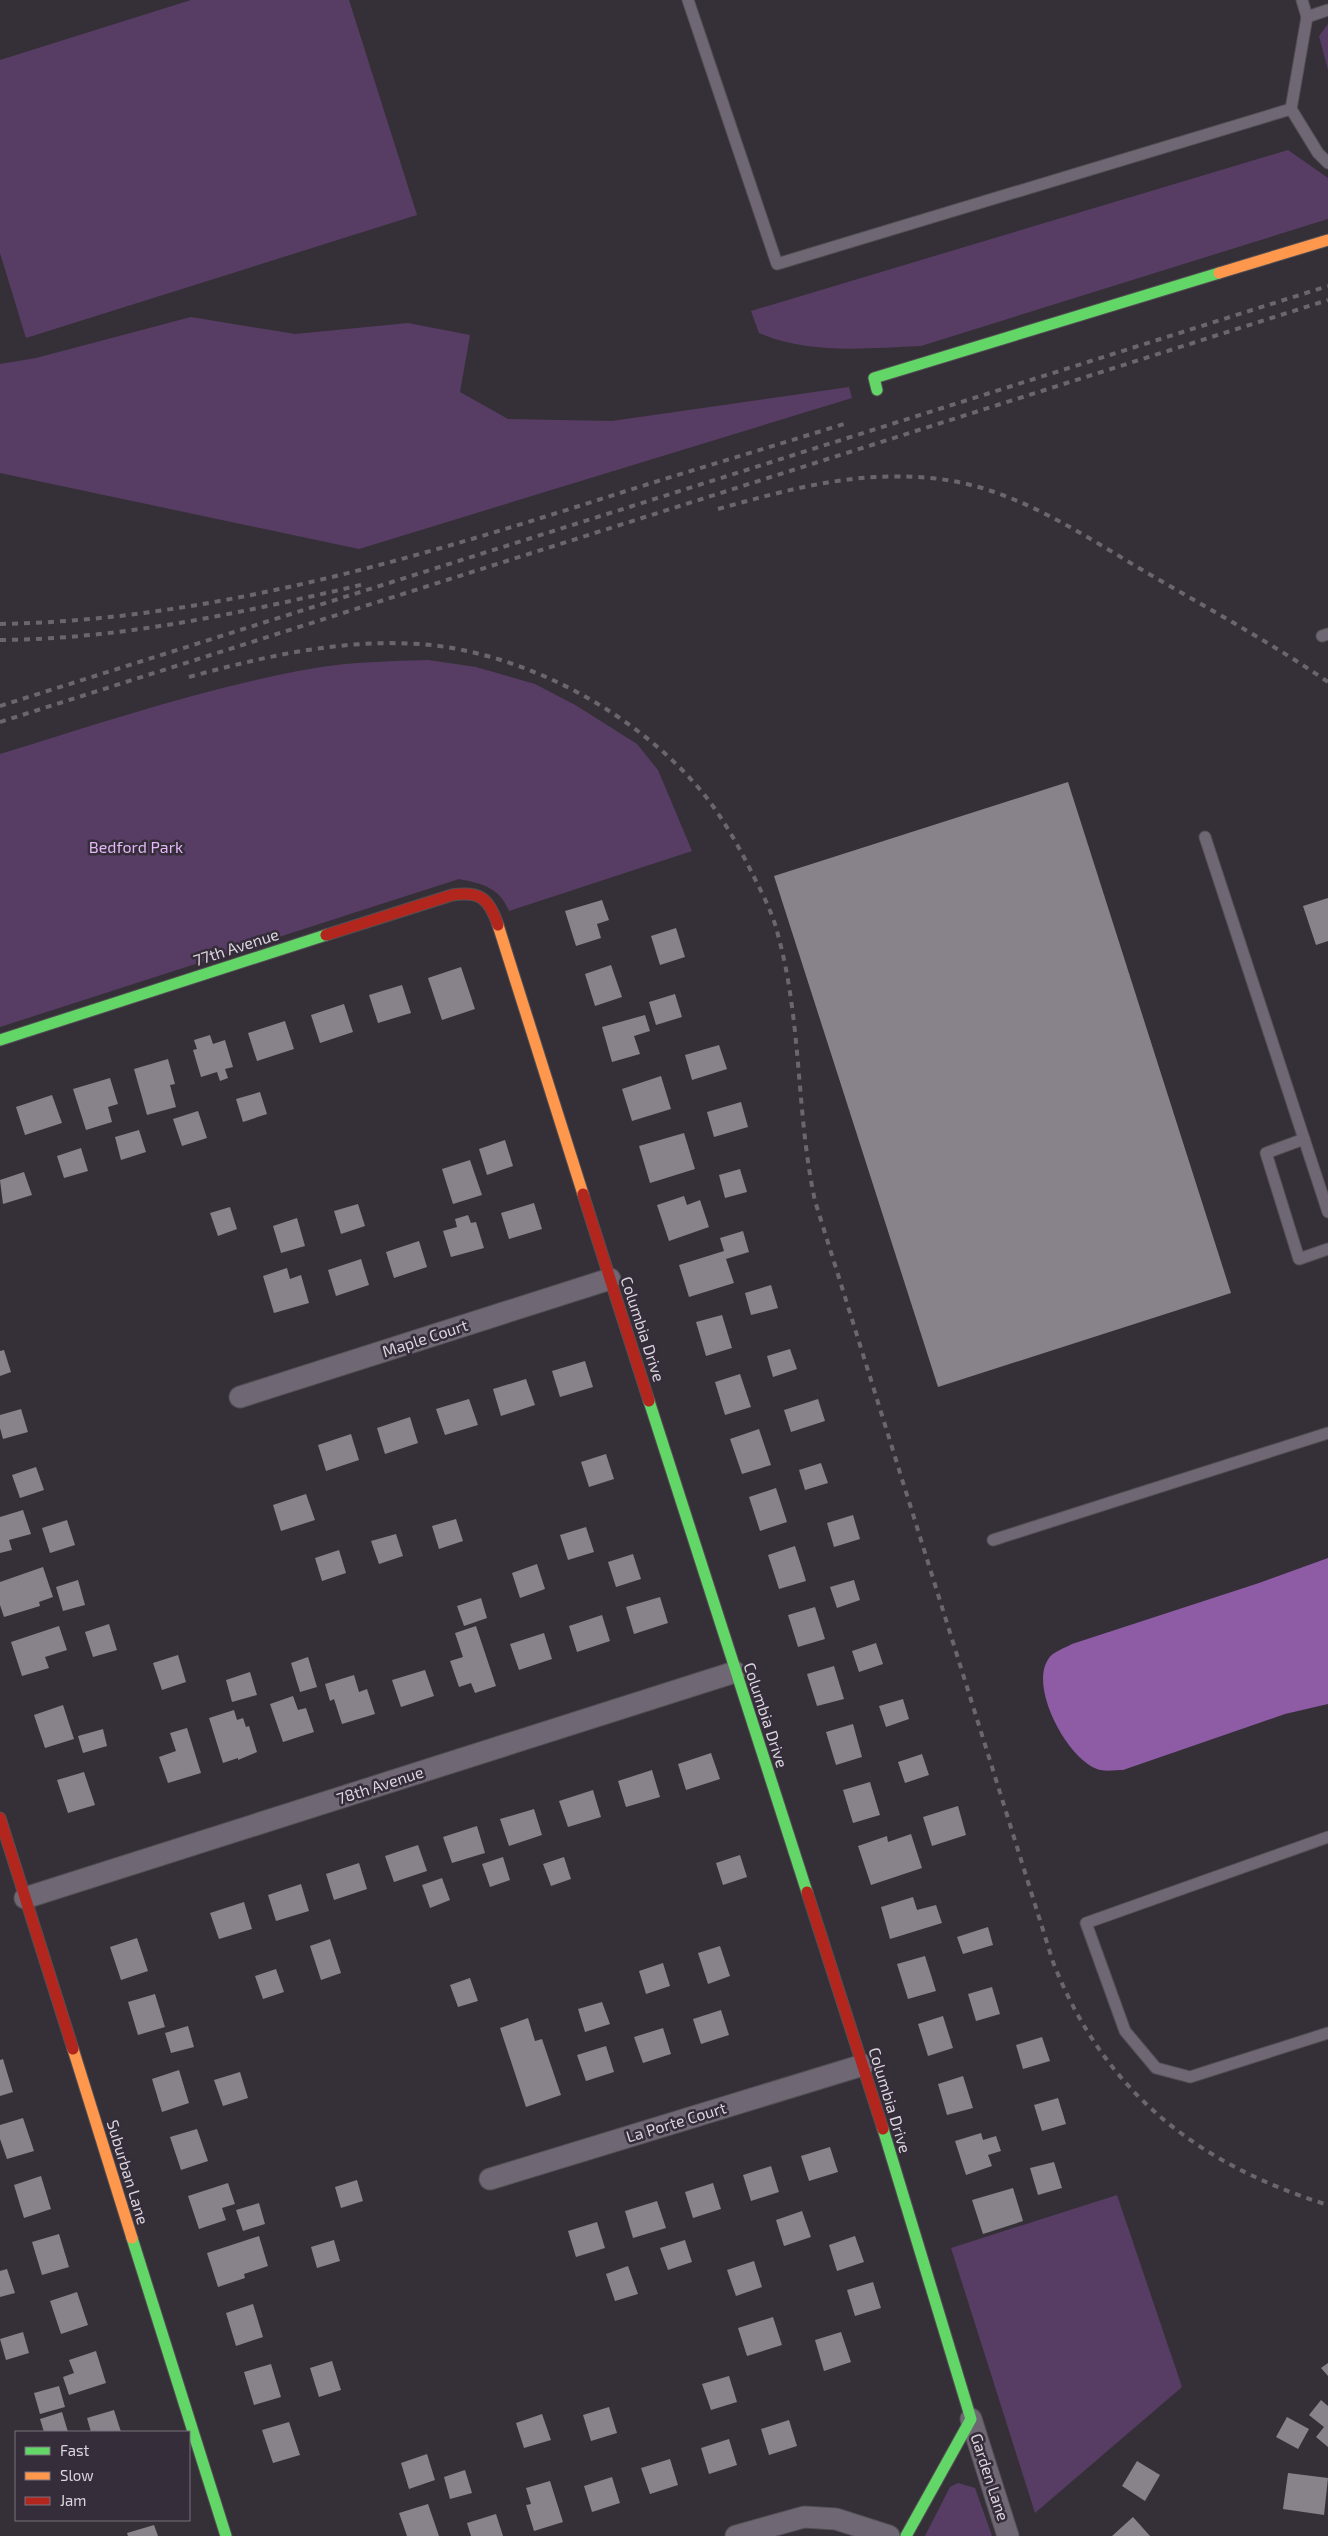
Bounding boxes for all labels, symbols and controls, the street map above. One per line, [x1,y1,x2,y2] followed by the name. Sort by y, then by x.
[89,837,183,856] park label: Bedford Park
[191,924,281,969] street label: 77th Avenue
[618,1274,669,1384] street label: Columbia Drive
[380,1315,470,1360] street label: Maple Court
[741,1660,792,1770] street label: Columbia Drive
[334,1762,426,1807] street label: 78th Avenue
[865,2045,916,2155] street label: Columbia Drive
[624,2097,728,2146] street label: La Porte Court
[104,2117,153,2226] street label: Suburban Lane
[15,2431,190,2521] legend
[967,2431,1014,2523] street label: Garden Lane
[60,2441,90,2459] text: Fast
[60,2466,94,2484] text: Slow
[60,2491,86,2509] text: Jam

